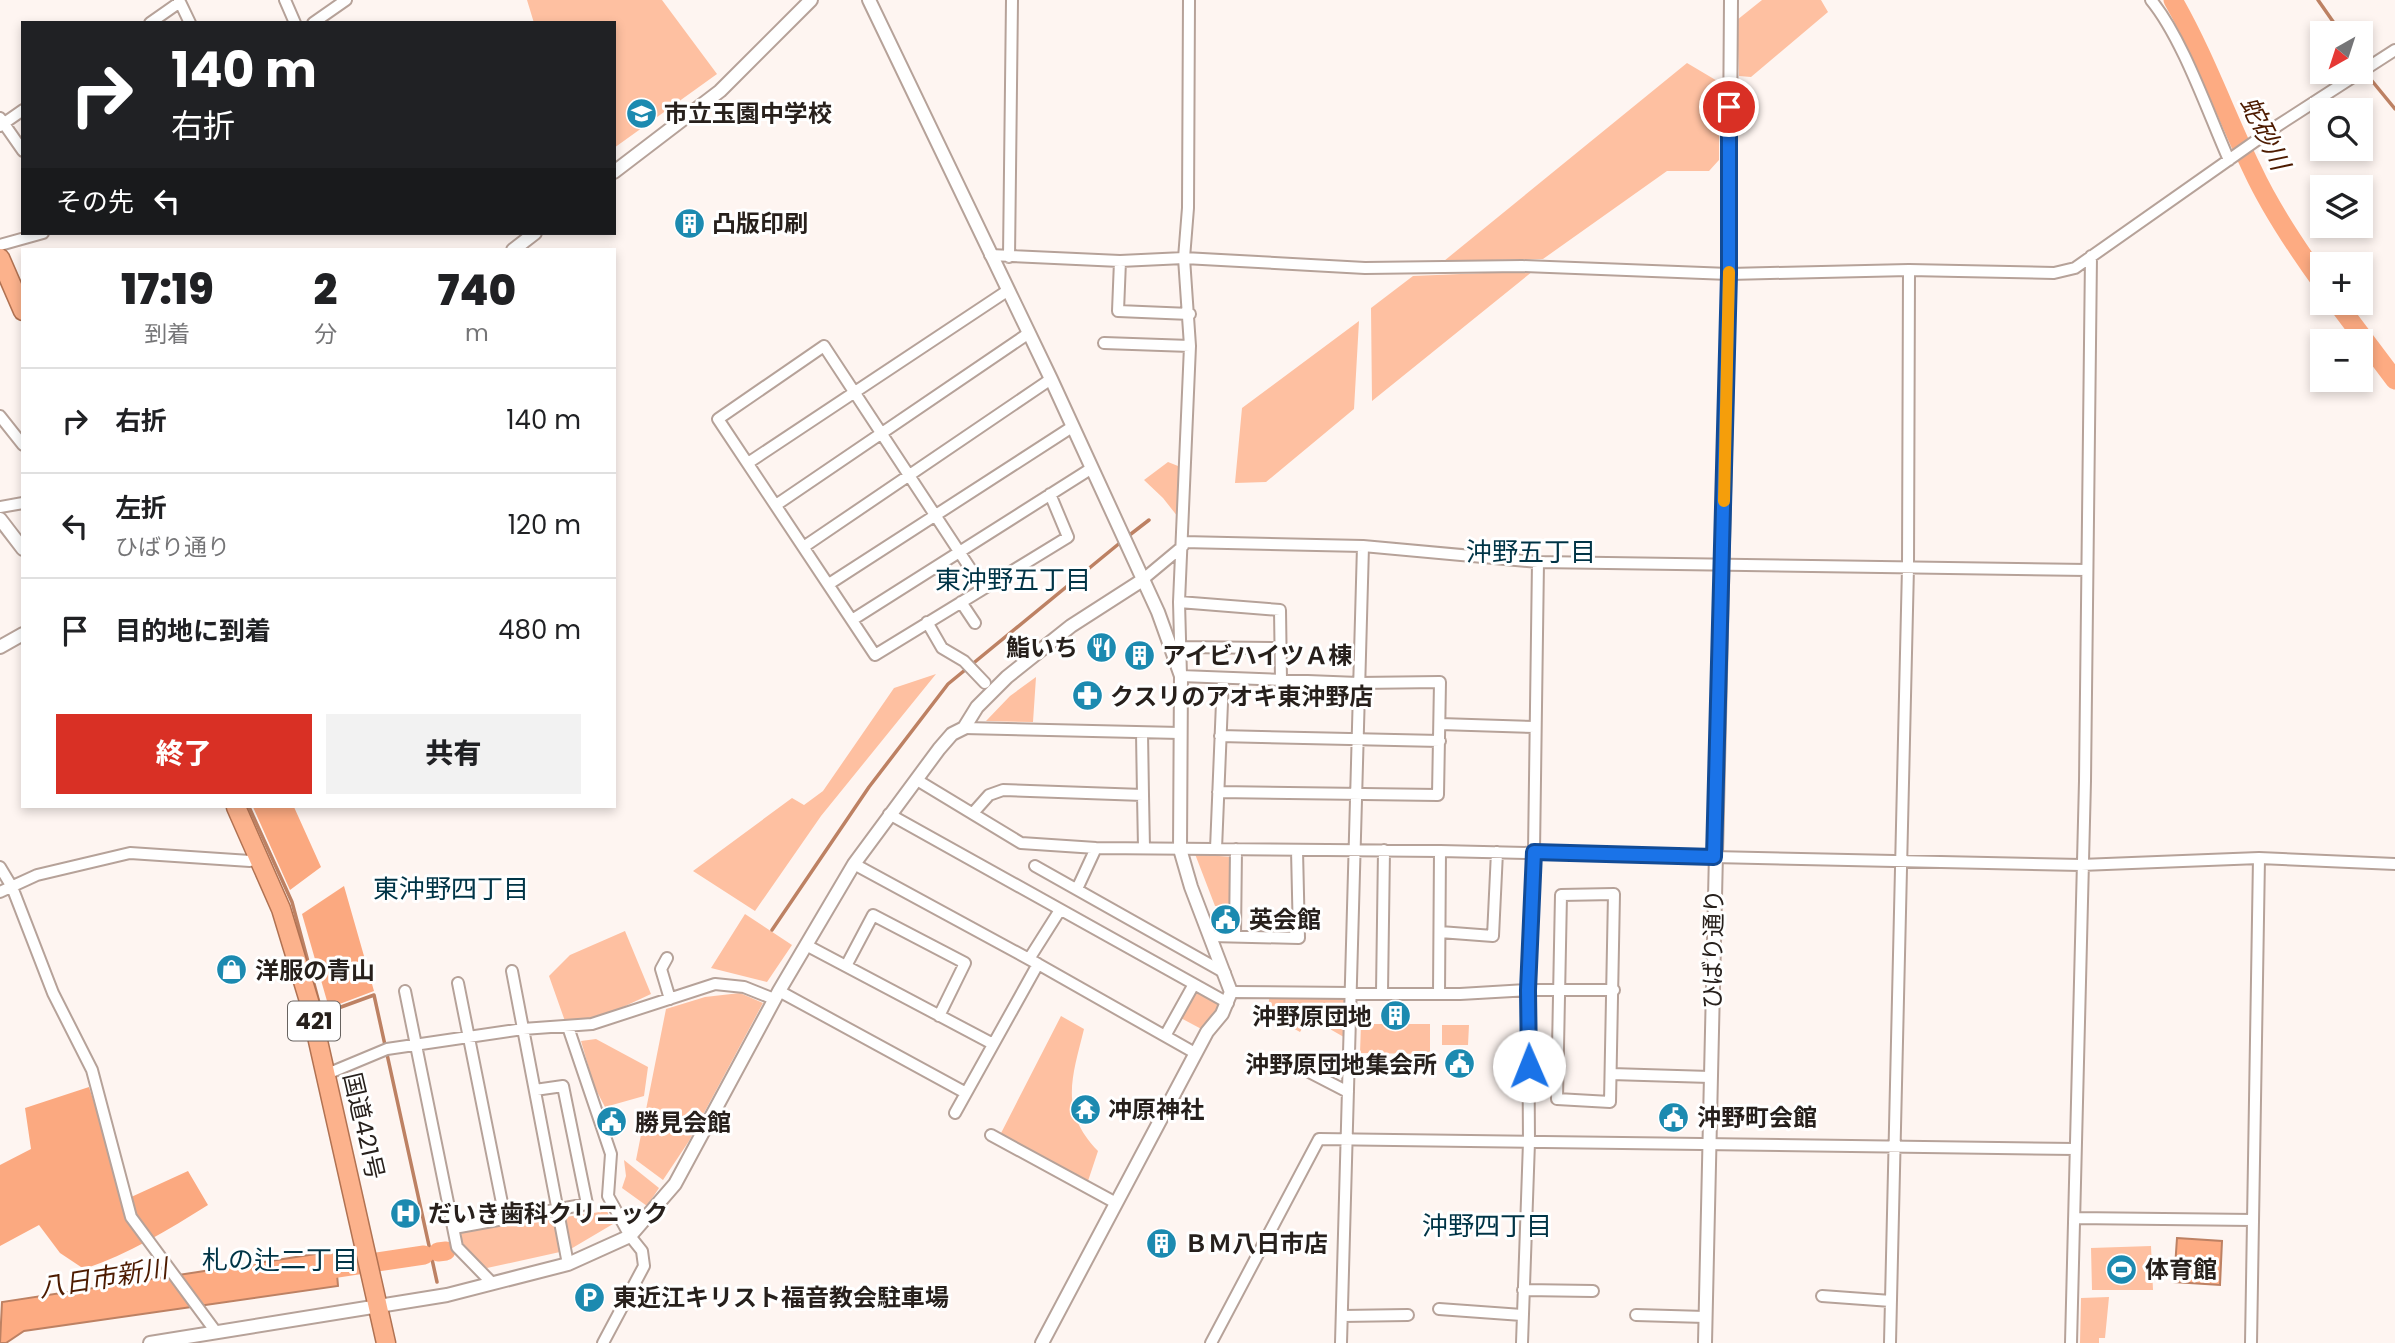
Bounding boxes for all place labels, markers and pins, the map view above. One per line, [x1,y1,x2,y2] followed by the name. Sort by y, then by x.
[1699,77,1759,137] pin
[624,96,658,130] school or university icon: 市立玉園中学校
[664,97,832,130] place label: 市立玉園中学校
[672,206,706,240] building icon: 凸版印刷
[712,207,808,240] place label: 凸版印刷
[1084,630,1118,664] restaurant icon: 鮨いち
[1006,631,1078,664] place label: 鮨いち
[1122,638,1156,672] building icon: アイビハイツＡ棟
[1162,639,1352,672] place label: アイビハイツＡ棟
[1070,679,1104,713] pharmacy icon: クスリのアオキ東沖野店
[1110,680,1373,713] place label: クスリのアオキ東沖野店
[1209,902,1243,936] public building icon: 英会館
[1249,903,1321,936] place label: 英会館
[215,953,249,987] shop icon: 洋服の青山
[255,954,375,987] place label: 洋服の青山
[1378,999,1412,1033] building icon: 沖野原団地
[1252,1000,1372,1033] place label: 沖野原団地
[1443,1047,1477,1081] public building icon: 沖野原団地集会所
[1245,1048,1437,1081] place label: 沖野原団地集会所
[1068,1092,1102,1126] temple icon: 冲原神社
[1108,1093,1204,1126] place label: 冲原神社
[1657,1100,1691,1134] public building icon: 沖野町会館
[1697,1101,1817,1134] place label: 沖野町会館
[595,1105,629,1139] public building icon: 勝見会館
[635,1106,731,1139] place label: 勝見会館
[388,1196,422,1230] hospital icon: だいき歯科クリニック
[428,1197,668,1230] place label: だいき歯科クリニック
[1144,1226,1178,1260] building icon: ＢＭ八日市店
[1184,1227,1328,1260] place label: ＢＭ八日市店
[2105,1252,2139,1286] sports icon: 体育館
[2145,1253,2217,1286] place label: 体育館
[573,1280,607,1314] parking icon: 東近江キリスト福音教会駐車場
[613,1281,949,1314] place label: 東近江キリスト福音教会駐車場

